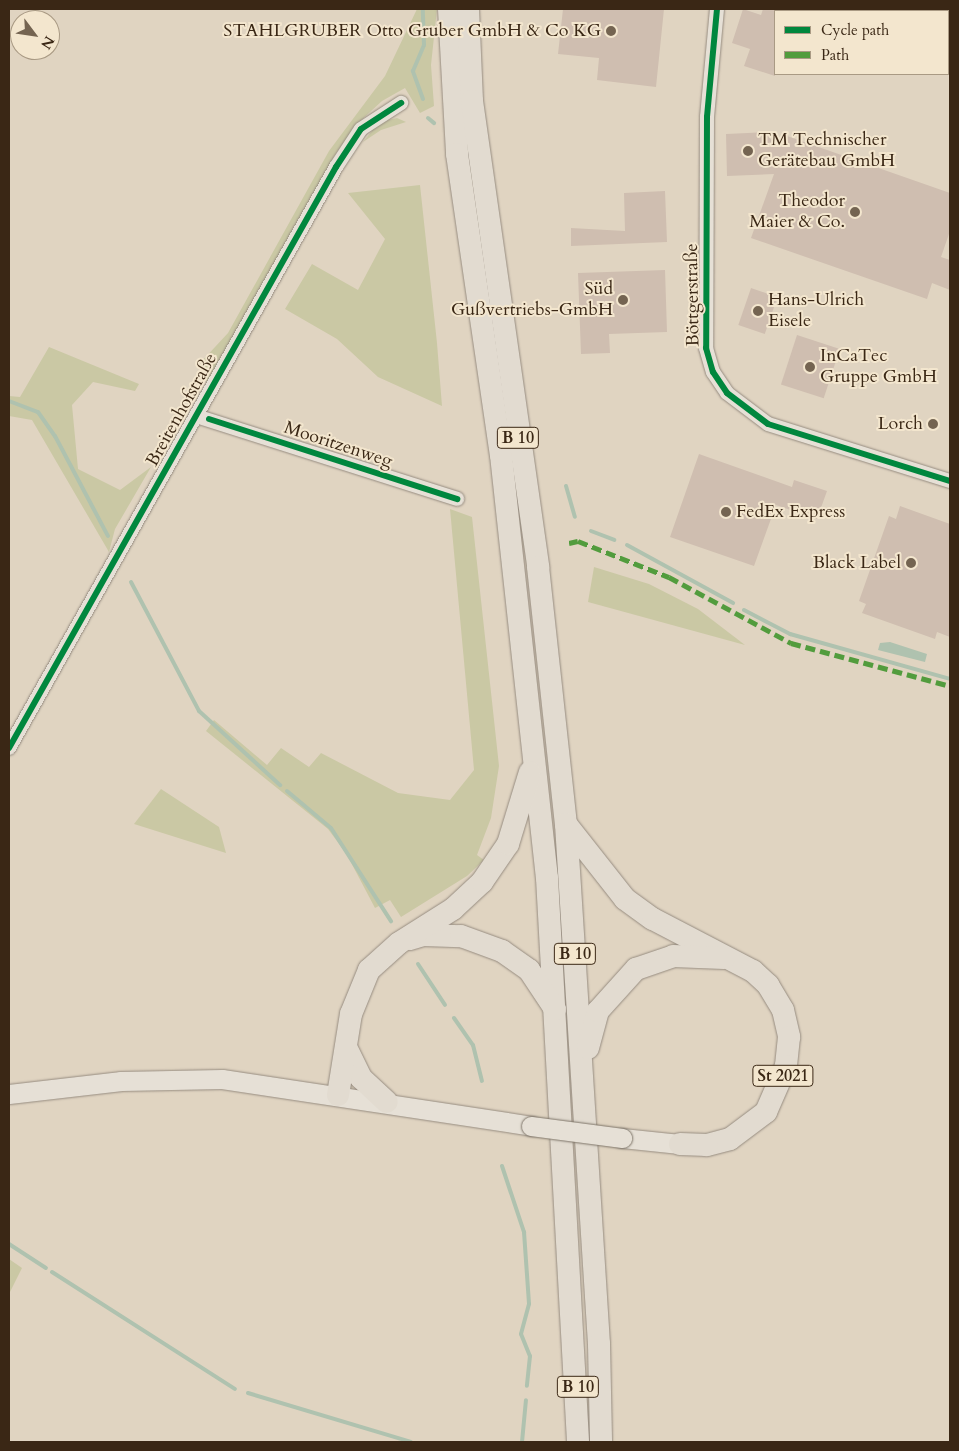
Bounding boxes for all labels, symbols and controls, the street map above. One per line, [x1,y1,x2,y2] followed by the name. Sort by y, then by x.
[10,10,60,60] north arrow
[774,10,949,75] legend
[223,20,601,42] place label: STAHLGRUBER Otto Gruber GmbH & Co KG
[821,20,889,40] text: Cycle path
[605,25,617,37] marker: STAHLGRUBER Otto Gruber GmbH & Co KG
[36,32,59,53] text: N
[821,45,849,65] text: Path
[758,130,895,172] place label: TM Technischer Gerätebau GmbH
[742,145,754,157] marker: TM Technischer Gerätebau GmbH
[749,191,845,233] place label: Theodor Maier & Co.
[849,206,861,218] marker: Theodor Maier & Co.
[681,243,705,347] street label: Böttgerstraße
[451,279,613,322] place label: Süd Gußvertriebs-GmbH
[768,290,864,332] place label: Hans-Ulrich Eisele
[617,294,629,306] marker: Süd Gußvertriebs-GmbH
[752,305,764,317] marker: Hans-Ulrich Eisele
[820,346,937,388] place label: InCaTec Gruppe GmbH
[142,350,222,470] street label: Breitenhofstraße
[804,361,816,373] marker: InCaTec Gruppe GmbH
[878,413,923,435] place label: Lorch
[281,417,395,473] street label: Mooritzenweg
[927,418,939,430] marker: Lorch
[497,424,539,452] road number: B 10
[736,501,845,523] place label: FedEx Express
[720,506,732,518] marker: FedEx Express
[813,552,901,574] place label: Black Label
[905,557,917,569] marker: Black Label
[554,941,596,968] road number: B 10
[752,1062,814,1090] road number: St 2021
[557,1374,599,1400] road number: B 10

